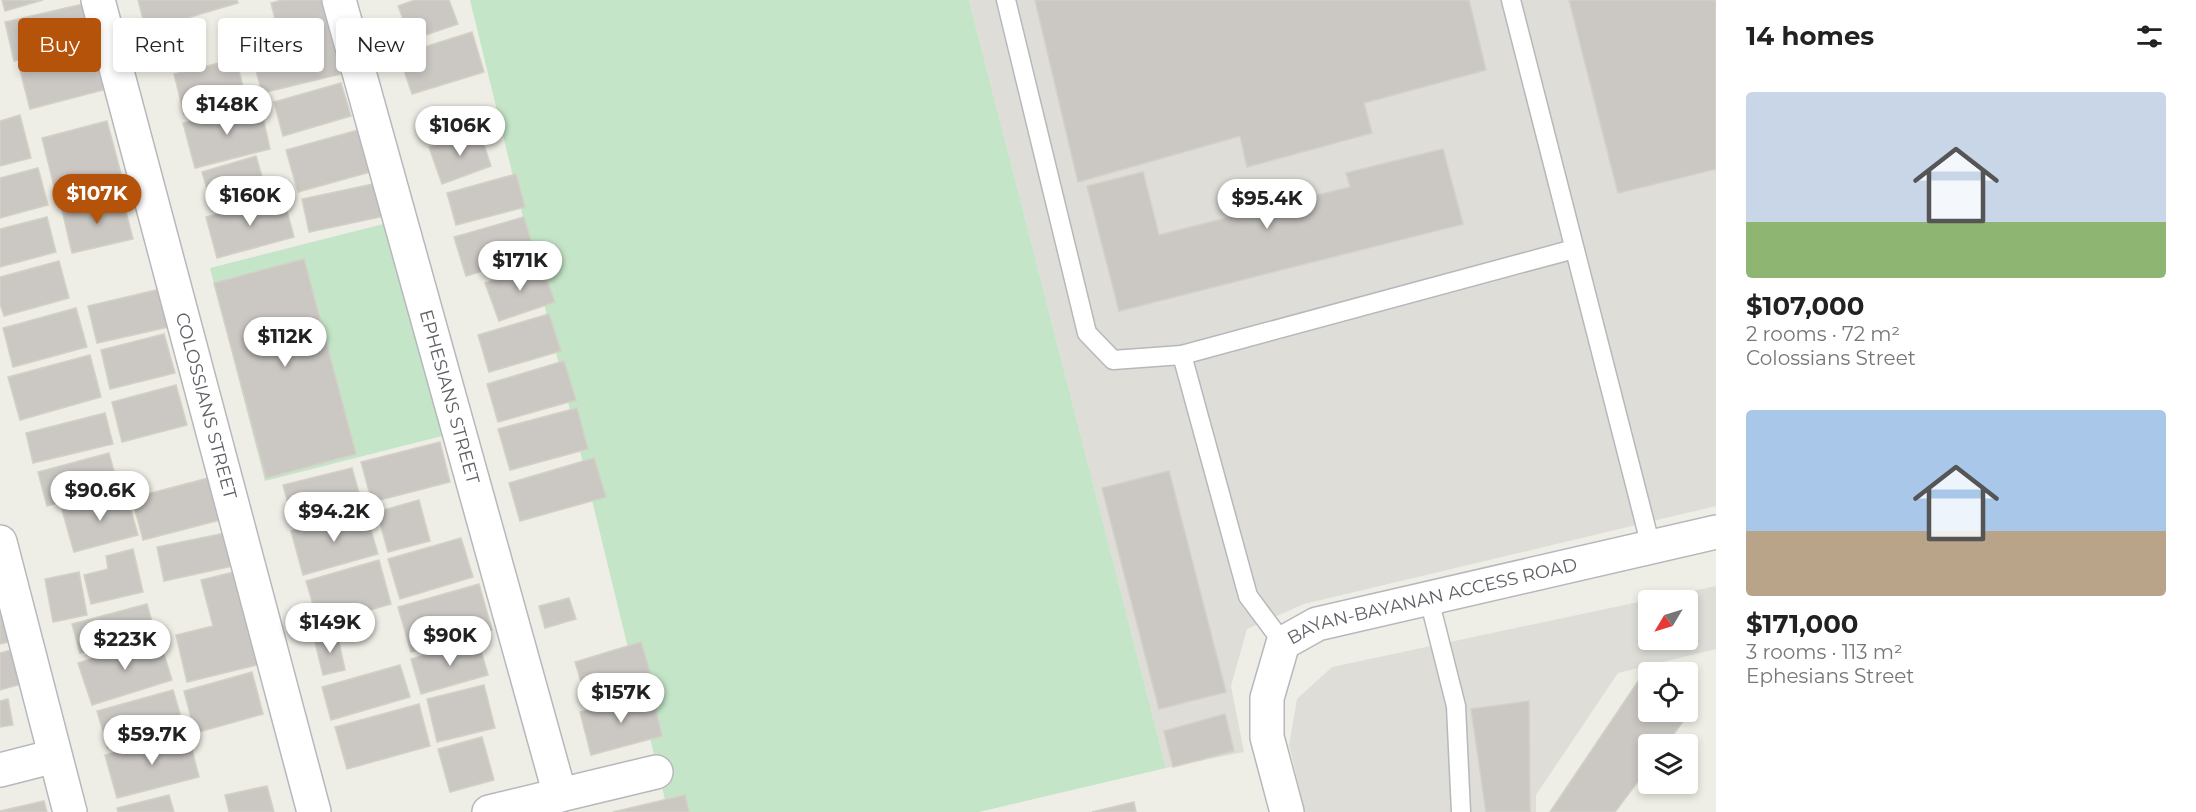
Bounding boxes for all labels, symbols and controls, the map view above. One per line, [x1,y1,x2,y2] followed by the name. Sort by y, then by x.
[18,18,101,72] chip: Buy
[113,18,206,72] chip: Rent
[218,18,324,72] chip: Filters
[336,18,426,72] chip: New
[1746,20,1874,52] text: 14 homes
[2133,20,2166,53] icon: filters
[185,85,269,136] pin: $148K
[196,92,258,116] text: $148K
[418,106,502,157] pin: $106K
[429,113,491,137] text: $106K
[1902,131,2010,239] icon: home
[55,174,139,225] pin: $107K
[208,176,292,227] pin: $160K
[1218,179,1316,230] pin: $95.4K
[66,181,128,205] text: $107K
[219,183,281,207] text: $160K
[1231,186,1303,210] text: $95.4K
[478,241,562,292] pin: $171K
[492,248,548,272] text: $171K
[1746,290,1864,322] text: $107,000
[415,307,484,487] street label: EPHESIANS STREET
[171,310,241,502] street label: COLOSSIANS STREET
[243,317,327,368] pin: $112K
[1746,322,1900,346] text: 2 rooms · 72 m²
[258,324,312,348] text: $112K
[1746,346,1916,370] text: Colossians Street
[1902,449,2010,557] icon: home
[51,471,149,522] pin: $90.6K
[64,478,136,502] text: $90.6K
[285,492,383,543] pin: $94.2K
[298,499,370,523] text: $94.2K
[1283,553,1579,649] street label: BAYAN-BAYANAN ACCESS ROAD
[1638,590,1698,650] north arrow
[1638,590,1698,794] map controls
[288,603,372,654] pin: $149K
[1746,608,1859,640] text: $171,000
[299,610,361,634] text: $149K
[414,616,486,667] pin: $90K
[83,620,167,671] pin: $223K
[423,623,477,647] text: $90K
[94,627,157,651] text: $223K
[1746,640,1903,664] text: 3 rooms · 113 m²
[1638,662,1698,722] button: locate
[1746,664,1914,688] text: Ephesians Street
[579,673,663,724] pin: $157K
[591,680,651,704] text: $157K
[103,715,201,766] pin: $59.7K
[117,722,187,746] text: $59.7K
[1638,734,1698,794] button: layers

